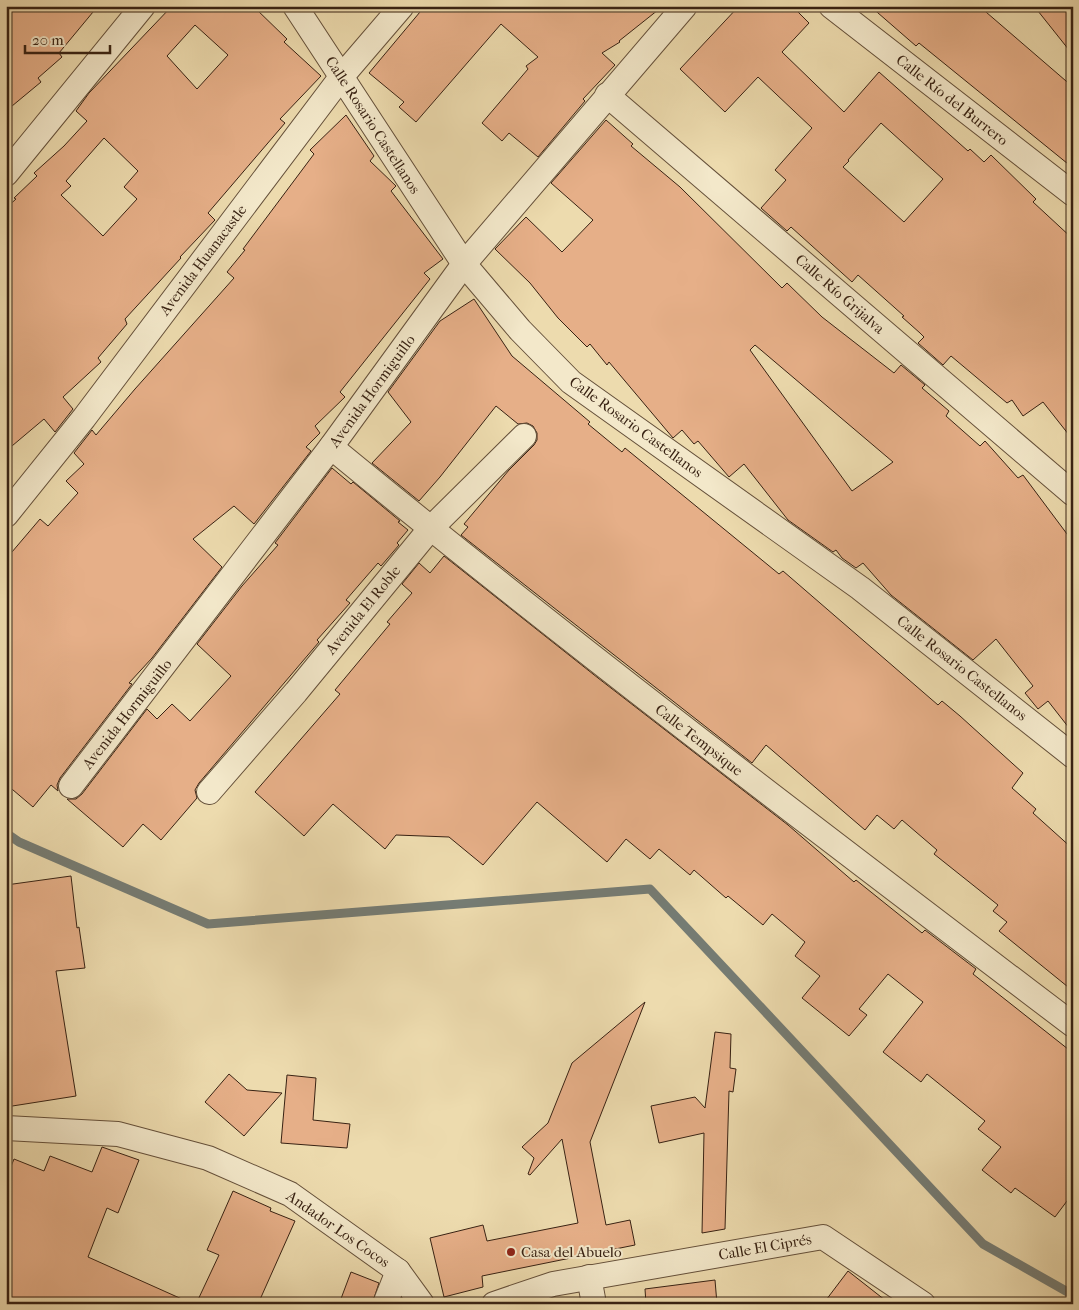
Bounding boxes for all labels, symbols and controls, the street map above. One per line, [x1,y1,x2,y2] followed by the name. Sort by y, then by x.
[25,22,110,54] scale bar
[32,31,64,49] text: 20 m
[892,51,1012,149] street label: Calle Río del Burrero
[322,53,424,198] street label: Calle Rosario Castellanos
[155,201,251,320] street label: Avenida Huanacastle
[792,250,889,338] street label: Calle Río Grijalva
[325,331,419,452] street label: Avenida Hormiguillo
[566,373,707,482] street label: Calle Rosario Castellanos
[321,561,405,659] street label: Avenida El Roble
[893,612,1031,725] street label: Calle Rosario Castellanos
[78,655,176,773] street label: Avenida Hormiguillo
[652,700,747,780] street label: Calle Tempsique
[282,1186,393,1272] street label: Andador Los Cocos
[717,1230,813,1264] street label: Calle El Ciprés
[521,1243,622,1261] place label: Casa del Abuelo
[505,1246,517,1258] marker: Casa del Abuelo

